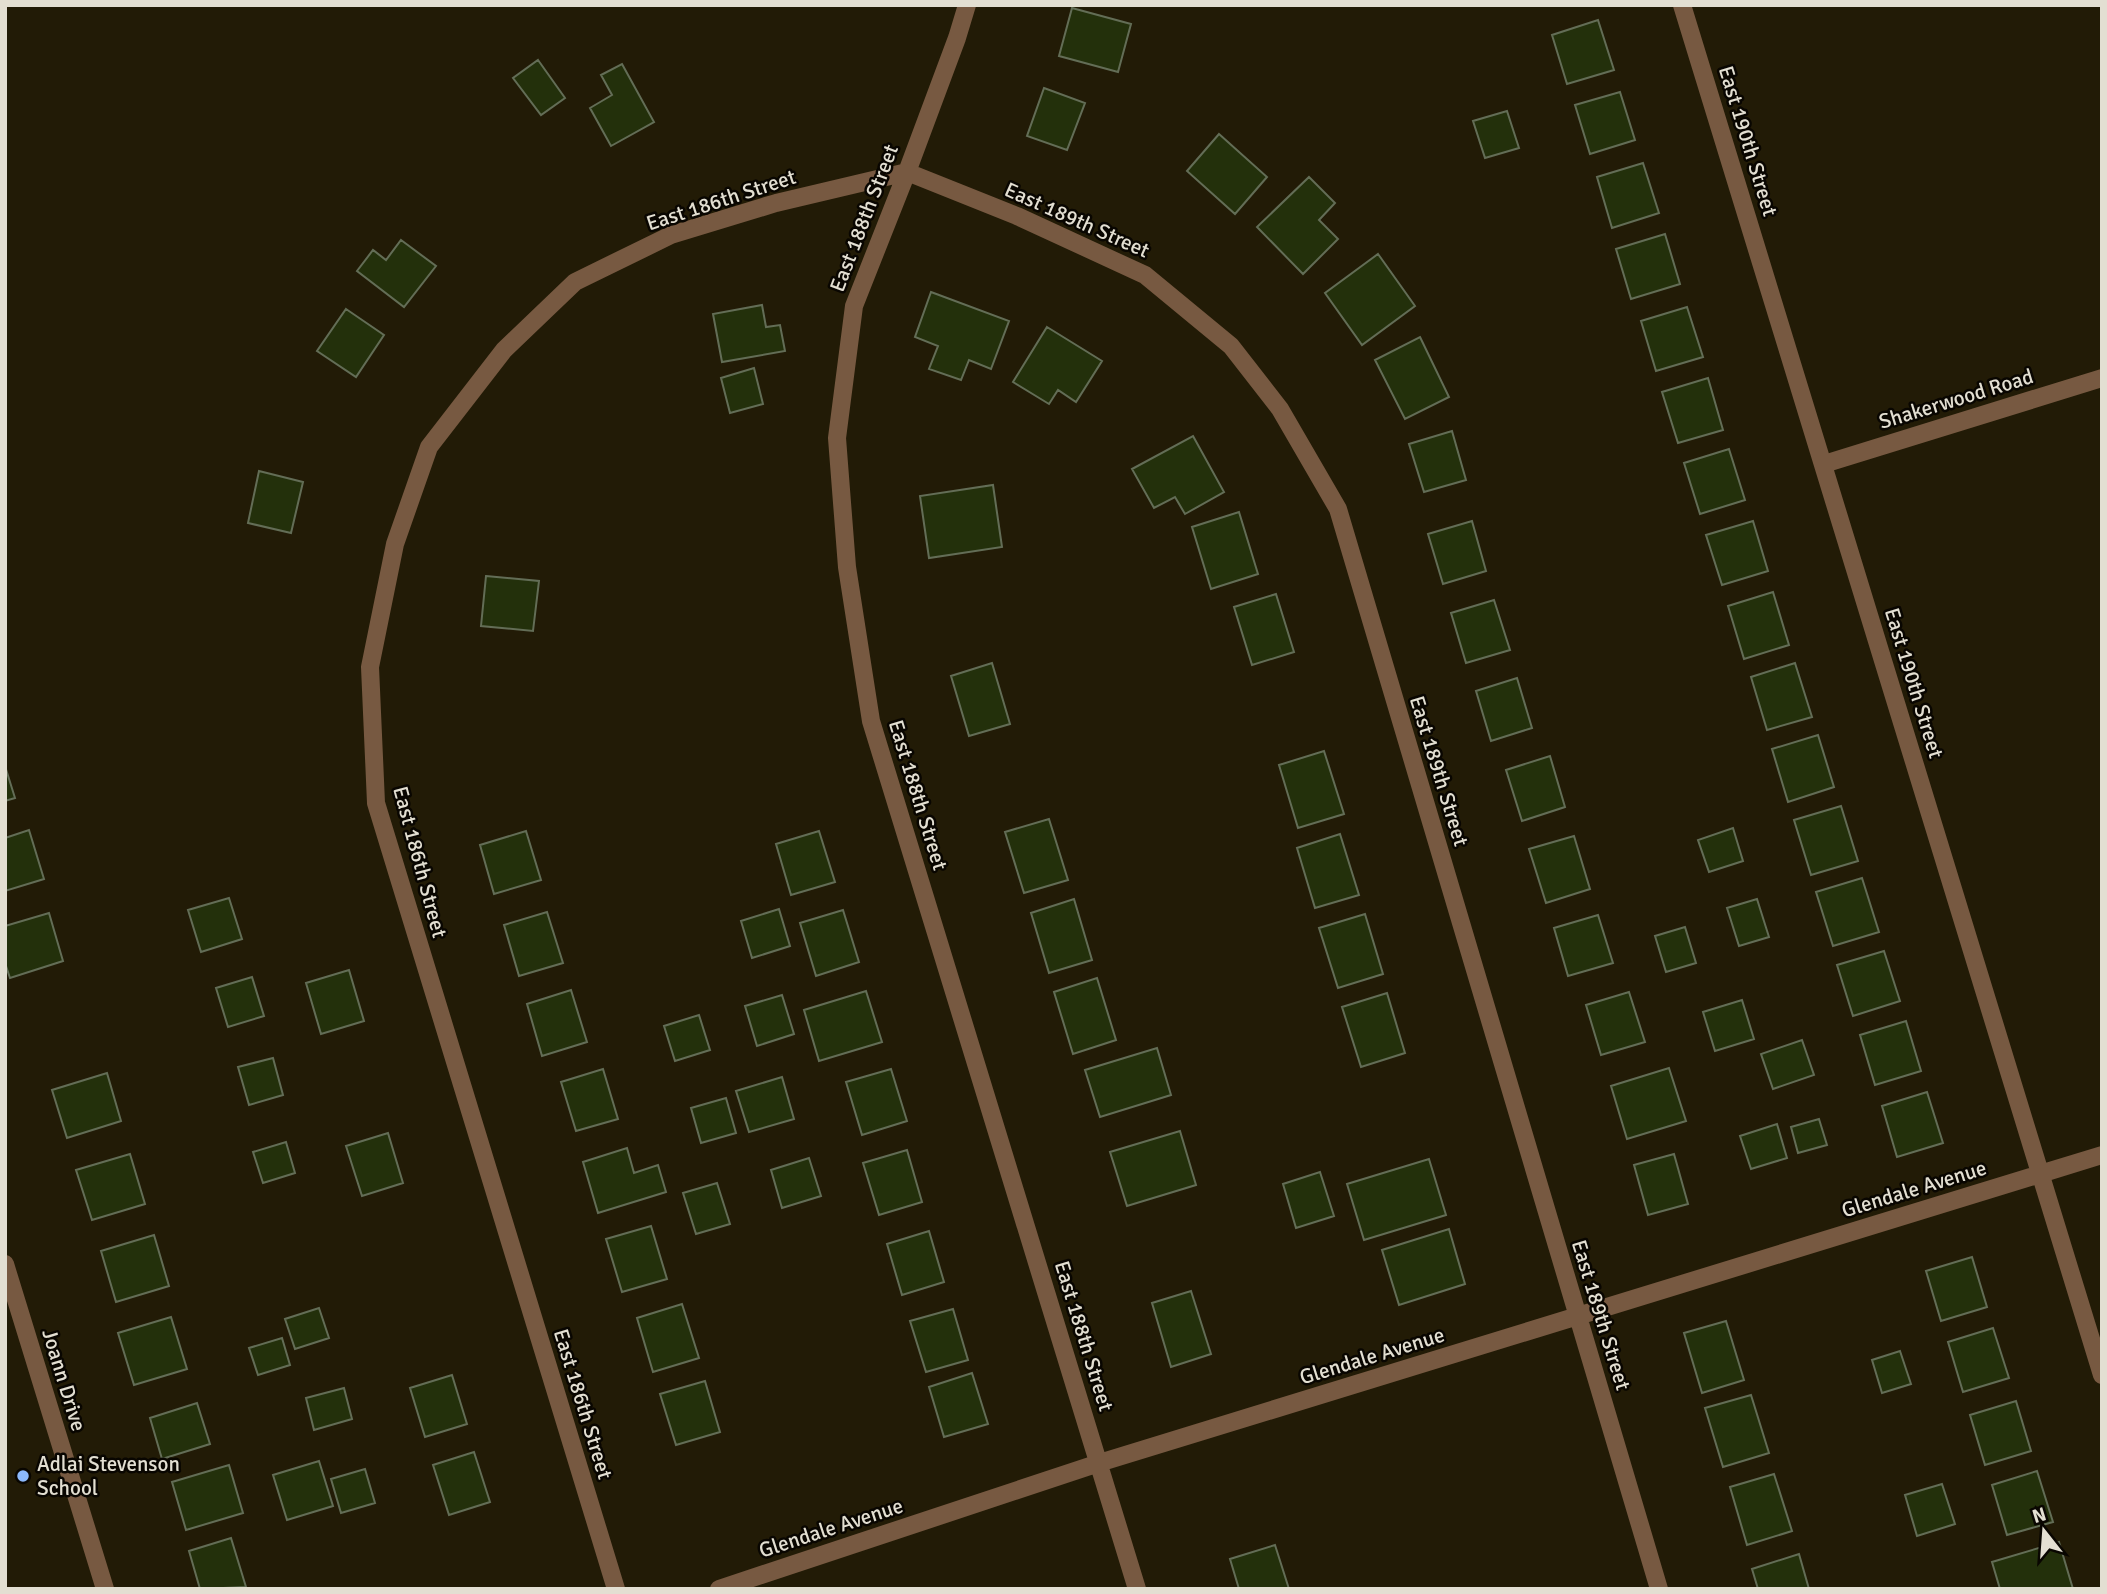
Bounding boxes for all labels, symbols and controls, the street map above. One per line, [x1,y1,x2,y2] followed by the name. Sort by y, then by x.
[1713,63,1783,219] street label: East 190th Street
[824,141,904,295] street label: East 188th Street
[643,164,799,236] street label: East 186th Street
[1001,176,1153,264] street label: East 189th Street
[1876,363,2036,435] street label: Shakerwood Road
[1879,605,1949,761] street label: East 190th Street
[1404,693,1474,849] street label: East 189th Street
[883,717,953,873] street label: East 188th Street
[387,783,453,941] street label: East 186th Street
[1838,1155,1990,1223] street label: Glendale Avenue
[1566,1237,1636,1393] street label: East 189th Street
[1049,1258,1119,1414] street label: East 188th Street
[1296,1322,1448,1390] street label: Glendale Avenue
[36,1326,92,1434] street label: Joann Drive
[548,1326,618,1482] street label: East 186th Street
[37,1451,180,1501] place label: Adlai Stevenson School
[15,1468,31,1484] marker: Adlai Stevenson School
[756,1492,906,1564] street label: Glendale Avenue
[2009,1496,2079,1566] north arrow
[2029,1502,2049,1529] text: N

